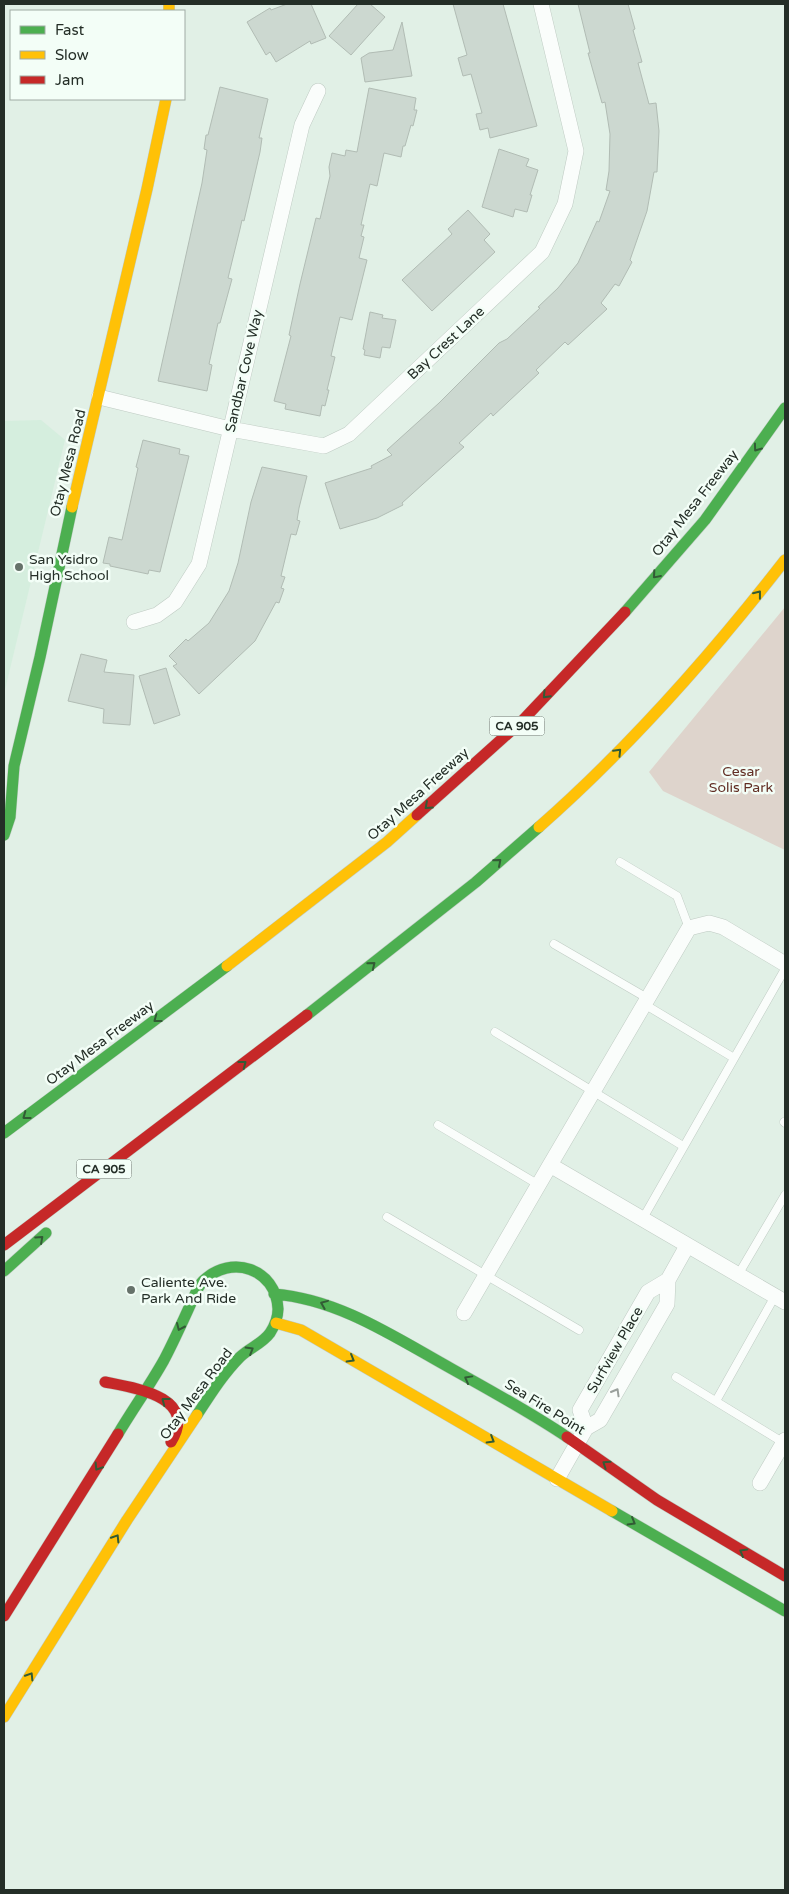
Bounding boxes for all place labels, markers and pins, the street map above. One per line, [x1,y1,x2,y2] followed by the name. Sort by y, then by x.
[29,551,109,584] place label: San Ysidro High School
[13,561,25,573] marker: San Ysidro High School
[141,1274,236,1307] place label: Caliente Ave. Park And Ride
[125,1284,137,1296] marker: Caliente Ave. Park And Ride

